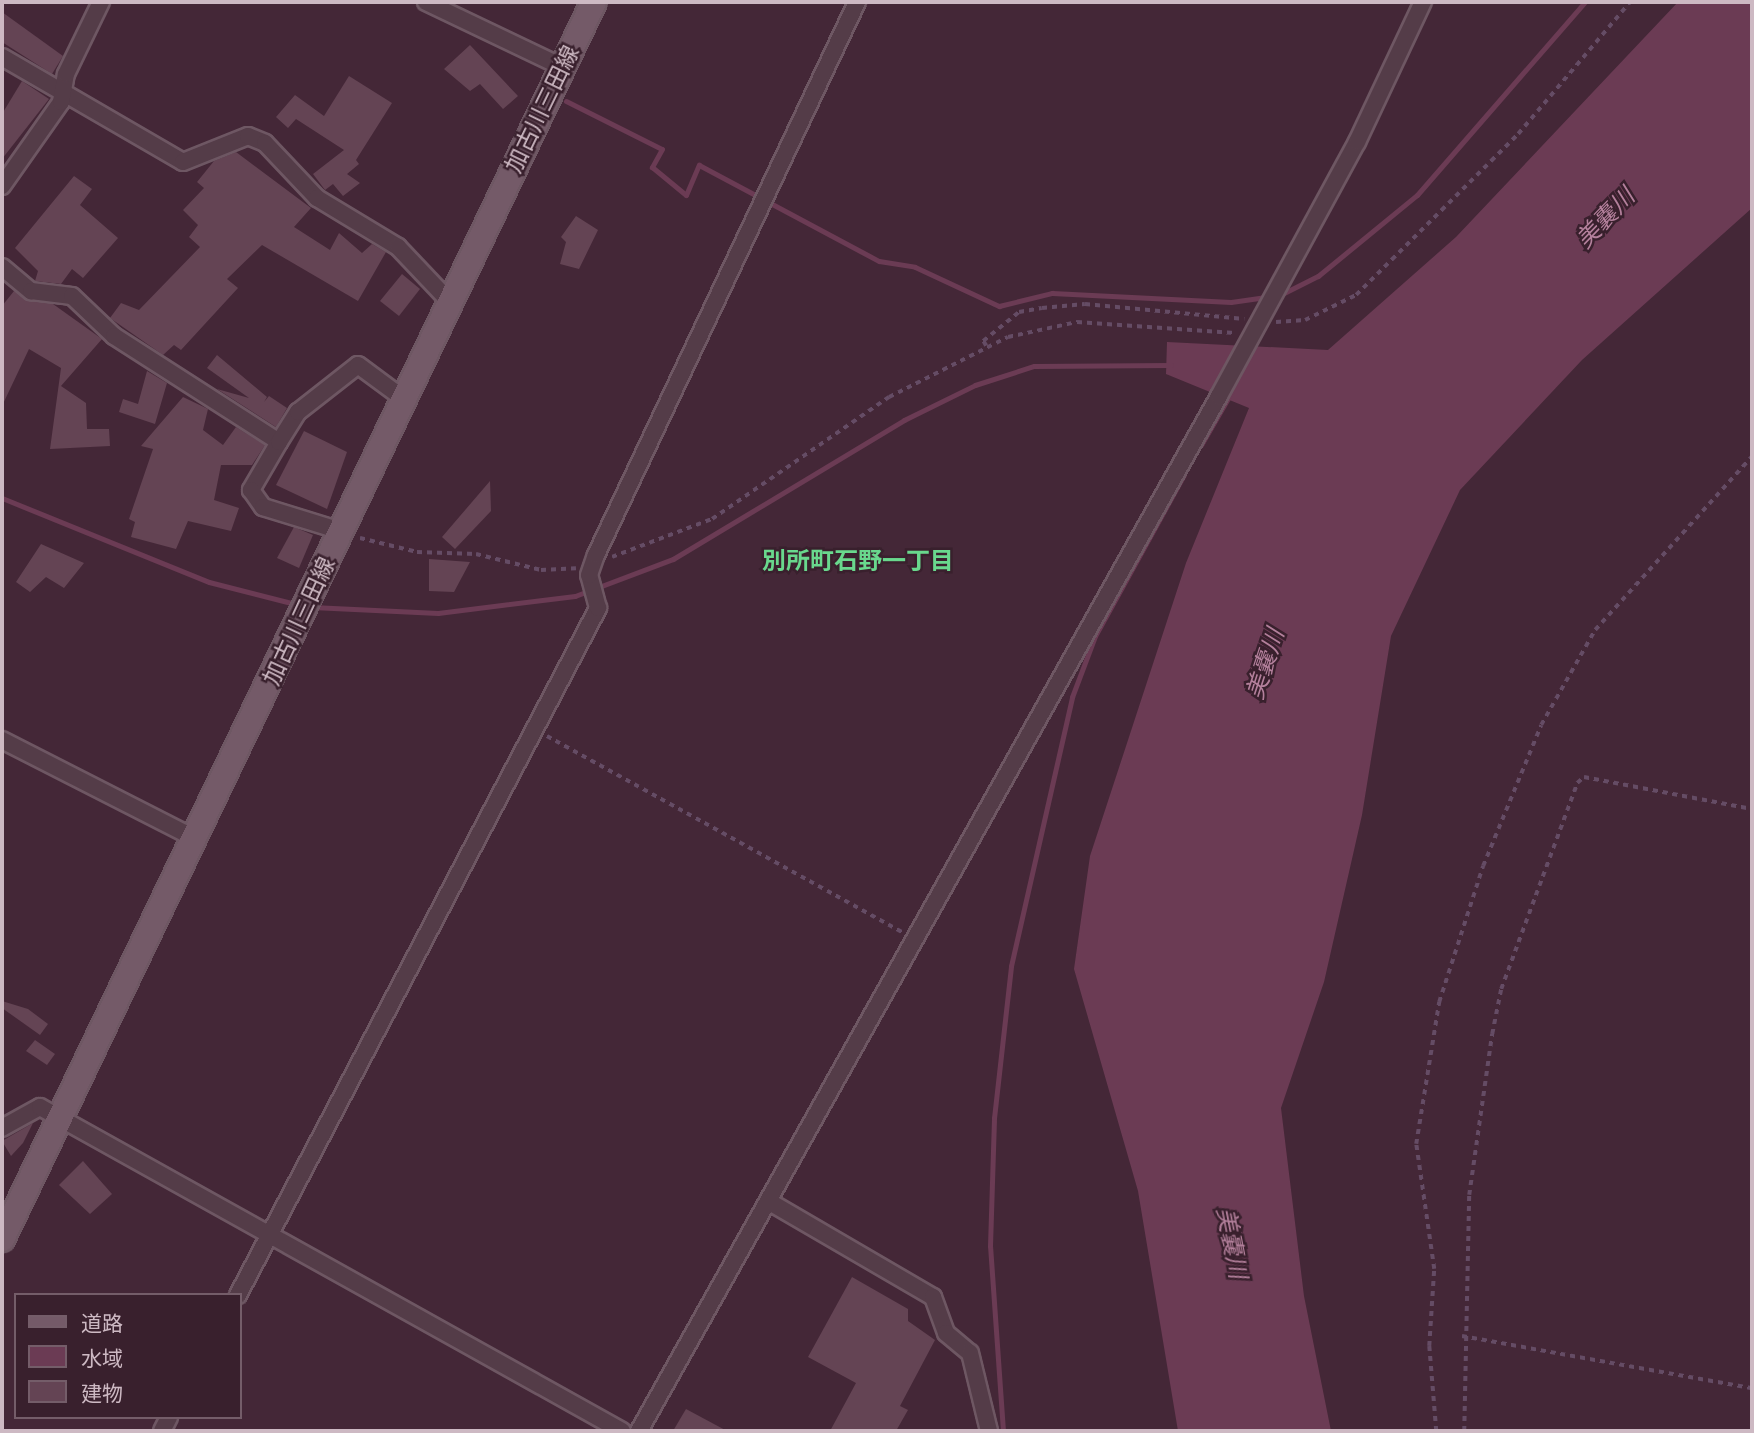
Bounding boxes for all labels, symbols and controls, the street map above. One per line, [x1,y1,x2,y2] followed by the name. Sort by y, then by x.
[499,41,585,177] street label: 加古川三田線
[1570,182,1640,254] water label: 美嚢川
[762,547,954,575] district label: 別所町石野一丁目
[257,553,341,689] street label: 加古川三田線
[1240,625,1290,703] water label: 美嚢川
[1211,1205,1253,1281] water label: 美嚢川
[14,1293,242,1419] legend
[81,1311,123,1335] text: 道路
[81,1346,123,1370] text: 水域
[81,1381,123,1405] text: 建物

